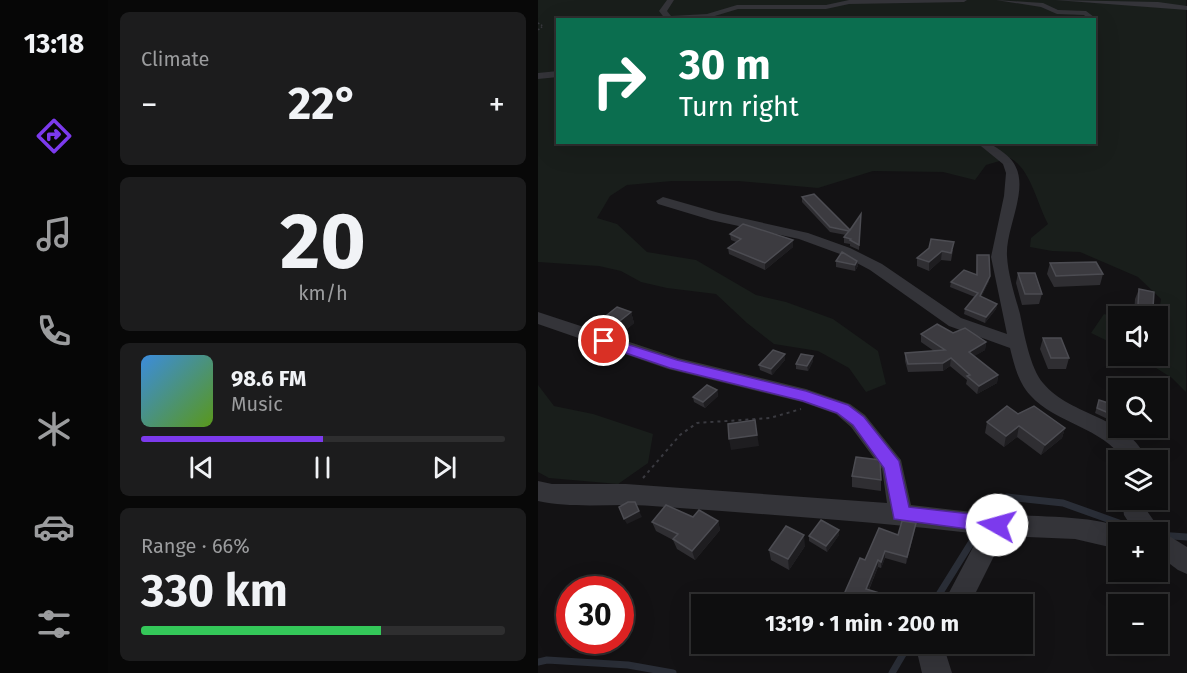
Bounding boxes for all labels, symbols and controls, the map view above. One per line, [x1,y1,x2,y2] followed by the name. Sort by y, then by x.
[24,28,84,60] text: 13:18
[679,40,771,90] text: 30 m
[580,42,658,120] icon: right
[141,47,209,71] text: Climate
[288,77,358,131] text: 22°
[141,85,158,125] text: −
[489,85,505,125] text: +
[679,91,799,123] text: Turn right
[33,115,75,157] icon: directions
[280,195,366,289] text: 20
[33,213,75,255] icon: music
[298,281,348,305] text: km/h
[1108,306,1168,654] map controls
[1108,306,1168,366] button: sound
[33,310,75,352] icon: phone
[578,315,629,366] pin
[587,324,620,357] icon: arrive
[231,365,306,392] text: 98.6 FM
[1108,378,1168,438] button: search
[231,392,283,416] text: Music
[33,408,75,450] icon: climate
[1108,450,1168,510] button: layers
[185,451,218,484] icon: previous
[306,451,339,484] icon: pause
[428,451,461,484] icon: next
[965,493,1029,557] position arrow
[33,506,75,548] icon: car
[1108,522,1168,582] button: +
[141,534,250,558] text: Range · 66%
[141,564,288,618] text: 330 km
[556,576,634,654] speed limit sign: 30
[1108,594,1168,654] button: −
[33,603,75,645] icon: filters
[765,610,959,637] text: 13:19 · 1 min · 200 m

